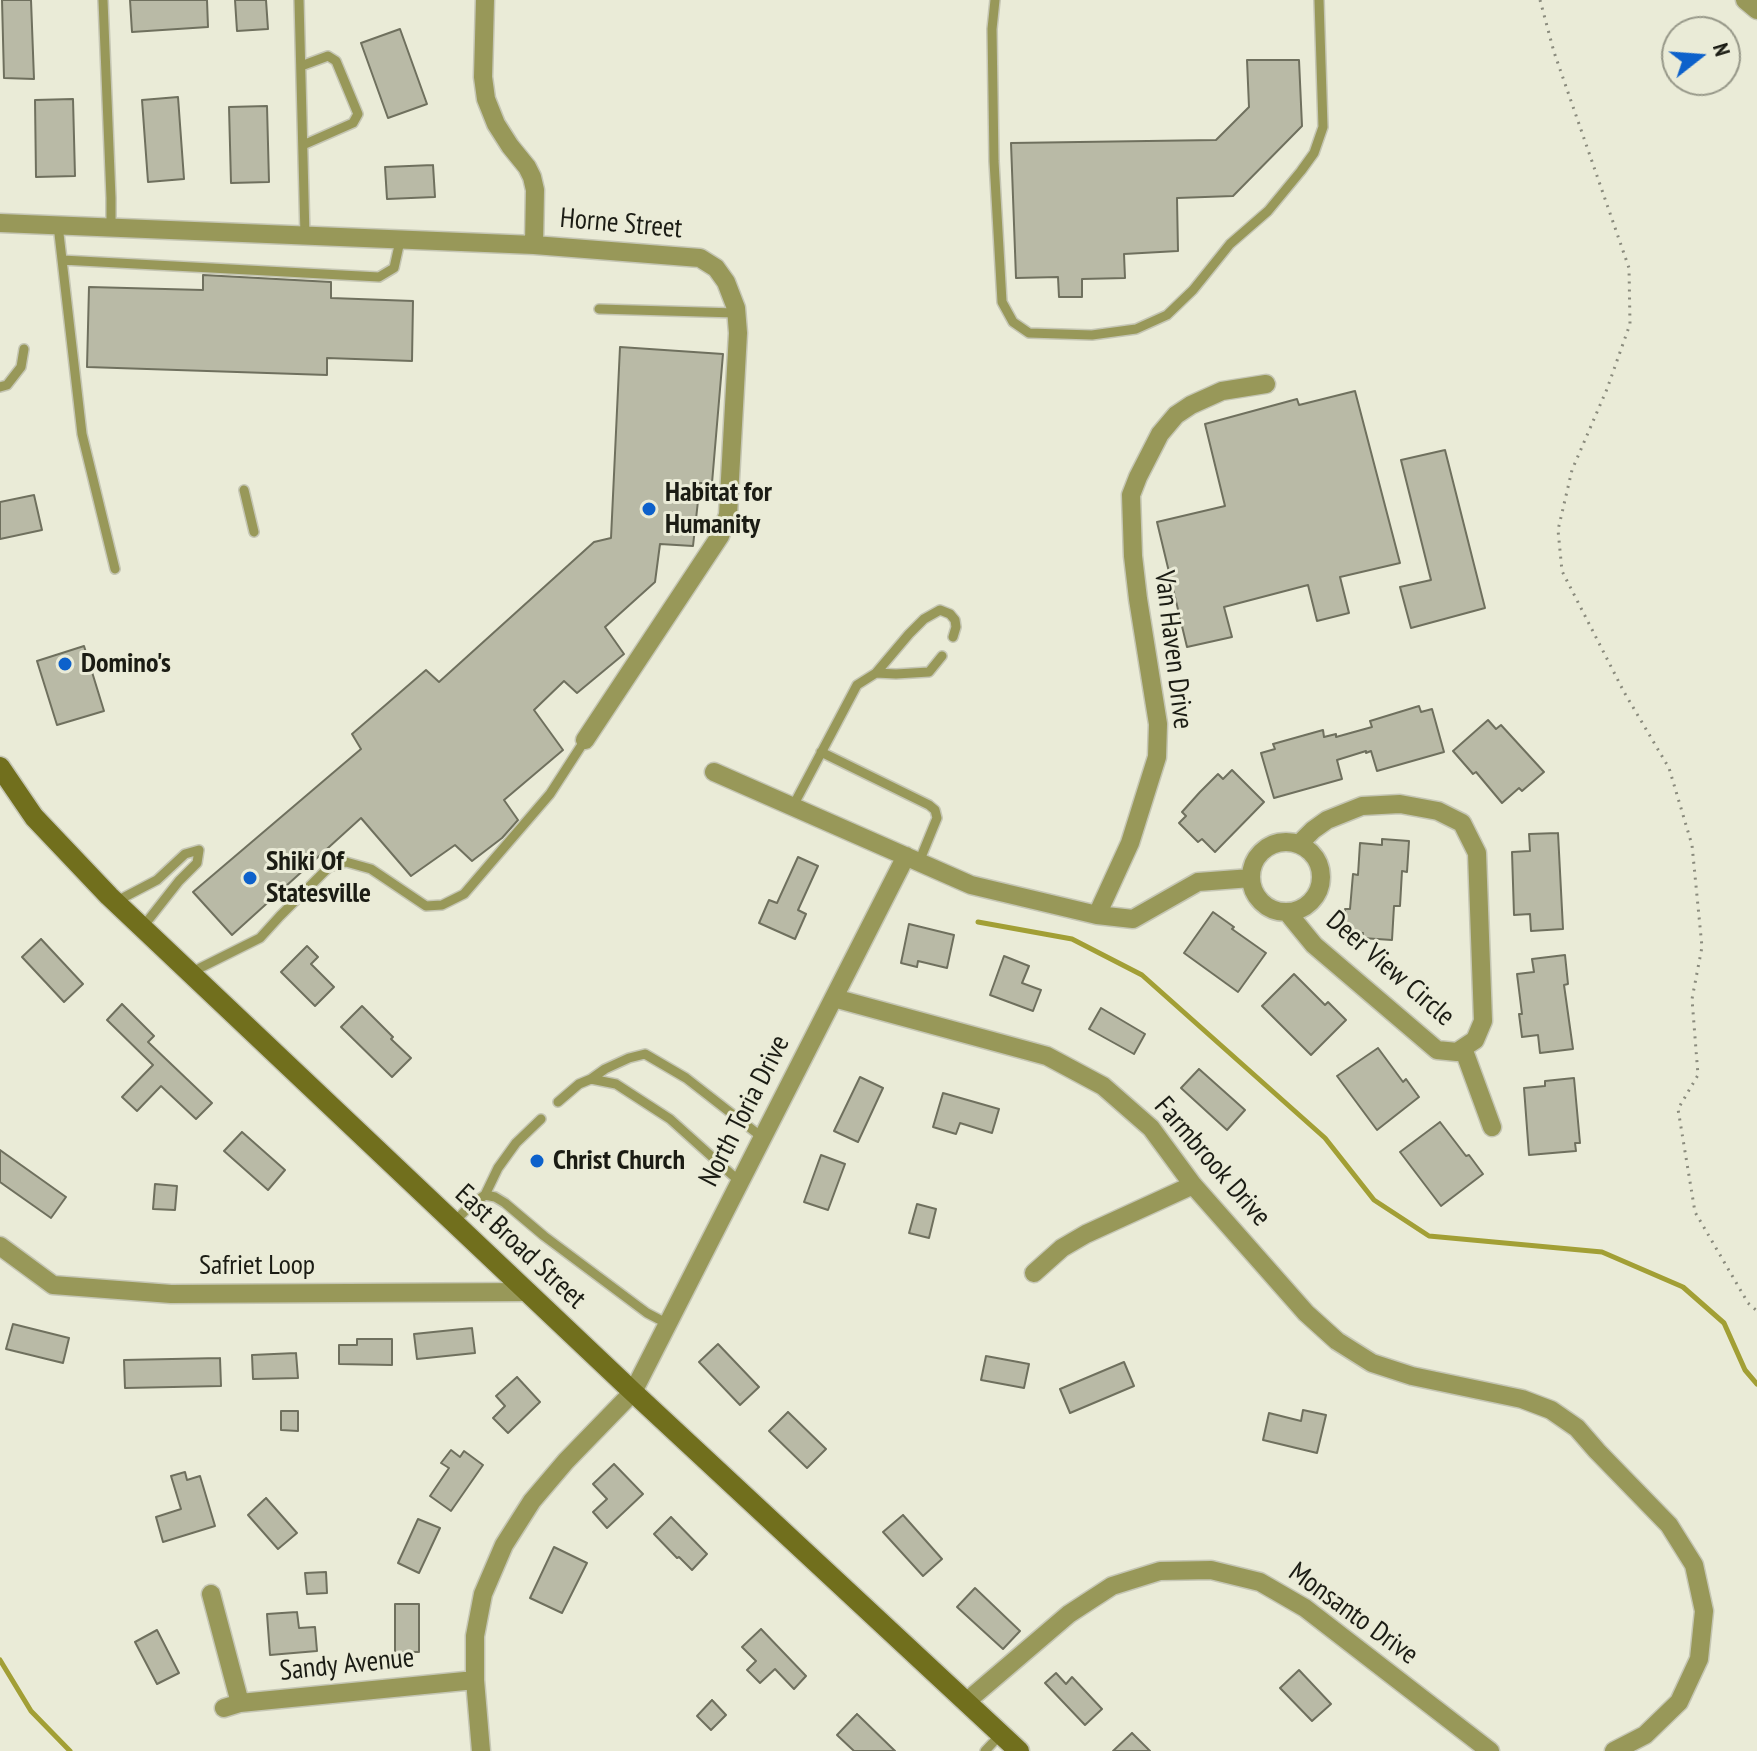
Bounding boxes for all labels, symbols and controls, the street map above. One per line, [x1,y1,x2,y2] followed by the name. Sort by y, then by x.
[1661,16,1741,96] north arrow
[1707,40,1737,59] text: N
[559,202,683,246] street label: Horne Street
[665,476,772,542] place label: Habitat for Humanity
[640,500,658,518] marker: Habitat for Humanity
[1147,569,1199,731] street label: Van Haven Drive
[81,647,171,681] place label: Domino's
[56,655,74,673] marker: Domino's
[266,845,371,911] place label: Shiki Of Statesville
[241,869,259,887] marker: Shiki Of Statesville
[1319,904,1461,1034] street label: Deer View Circle
[693,1030,797,1192] street label: North Toria Drive
[1147,1090,1277,1234] street label: Farmbrook Drive
[553,1144,685,1178] place label: Christ Church
[528,1152,546,1170] marker: Christ Church
[448,1178,592,1316] street label: East Broad Street
[199,1249,315,1283] street label: Safriet Loop
[1282,1556,1424,1672] street label: Monsanto Drive
[278,1641,416,1689] street label: Sandy Avenue

